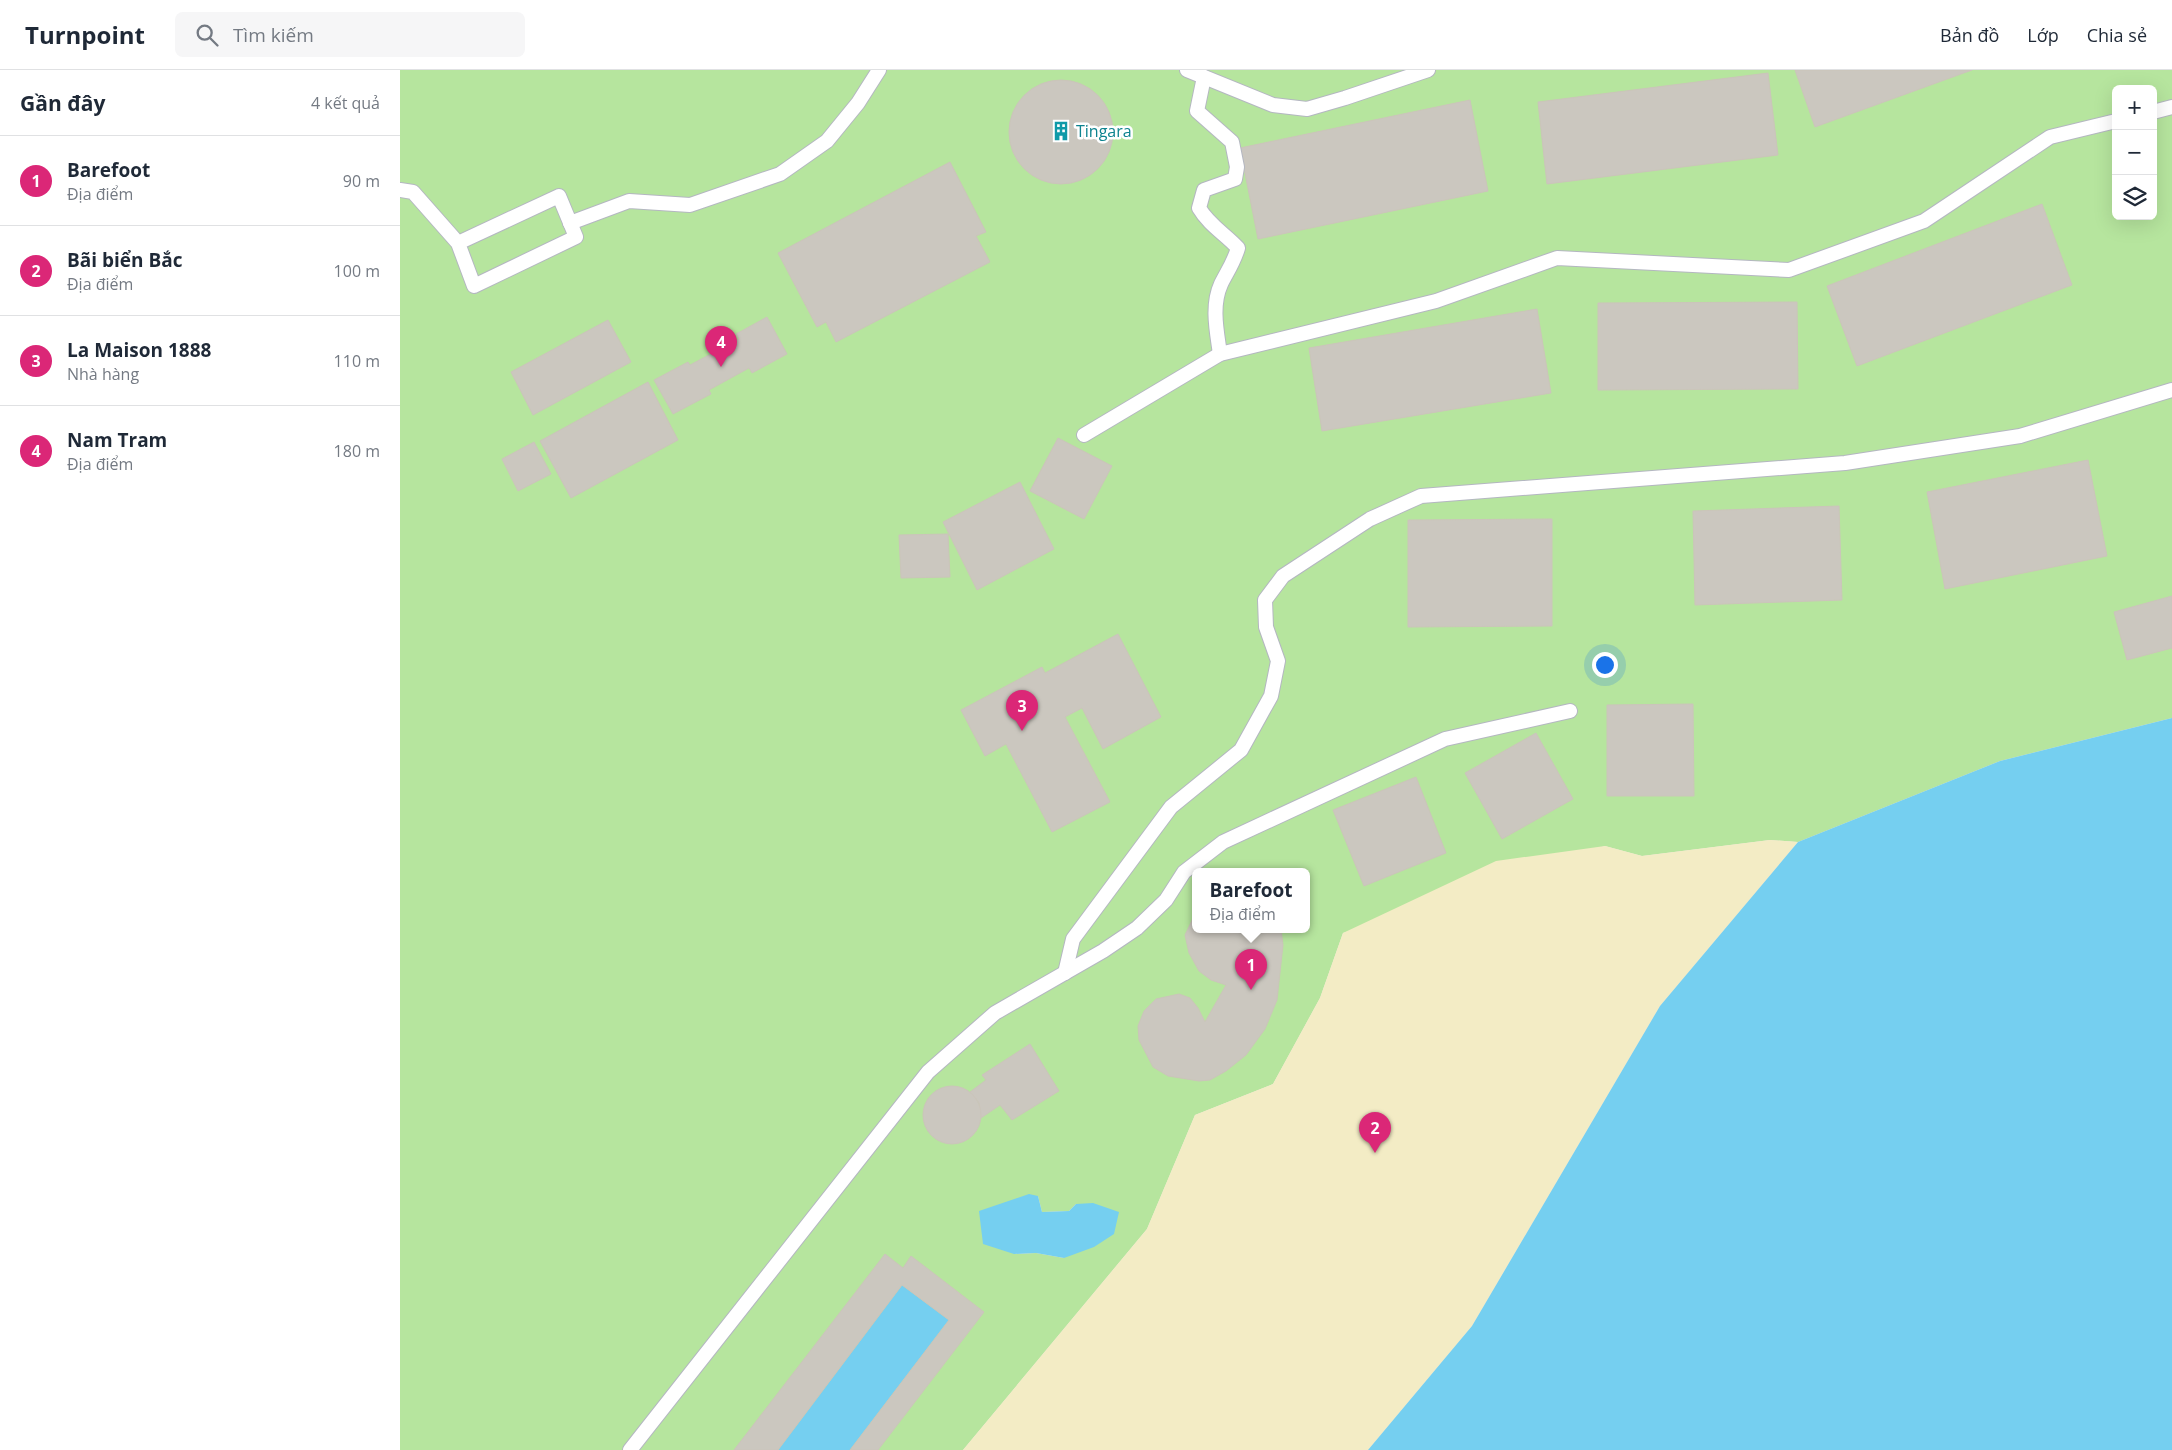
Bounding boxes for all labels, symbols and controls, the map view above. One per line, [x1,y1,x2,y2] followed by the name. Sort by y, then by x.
[175,12,525,57] search box
[25,18,145,51] text: Turnpoint
[193,21,221,49] icon: search
[233,22,314,48] text: Tìm kiếm
[1940,23,1999,47] text: Bản đồ
[2027,23,2059,47] text: Lớp
[2087,23,2147,47] text: Chia sẻ
[2112,85,2157,220] map controls
[2112,85,2157,130] button: +
[20,89,105,117] text: Gần đây
[311,92,380,114] text: 4 kết quả
[1050,120,1072,142] building icon: Tingara
[1076,120,1132,142] place label: Tingara
[2112,130,2157,175] button: −
[67,157,150,183] text: Barefoot
[31,170,41,192] text: 1
[343,170,380,192] text: 90 m
[2112,175,2157,220] button: layers
[67,183,133,205] text: Địa điểm
[67,247,182,273] text: Bãi biển Bắc
[31,260,41,282] text: 2
[334,260,380,282] text: 100 m
[67,273,133,295] text: Địa điểm
[705,326,737,367] pin: 4
[67,337,211,363] text: La Maison 1888
[31,350,41,372] text: 3
[334,350,380,372] text: 110 m
[67,363,139,385] text: Nhà hàng
[67,427,167,453] text: Nam Tram
[31,440,41,462] text: 4
[334,440,380,462] text: 180 m
[67,453,133,475] text: Địa điểm
[1592,652,1618,678] your location
[1006,690,1038,731] pin: 3
[1192,868,1310,933] popup
[1209,877,1293,903] text: Barefoot
[1209,903,1276,925] text: Địa điểm
[1235,949,1267,990] pin: 1
[1359,1112,1391,1153] pin: 2

